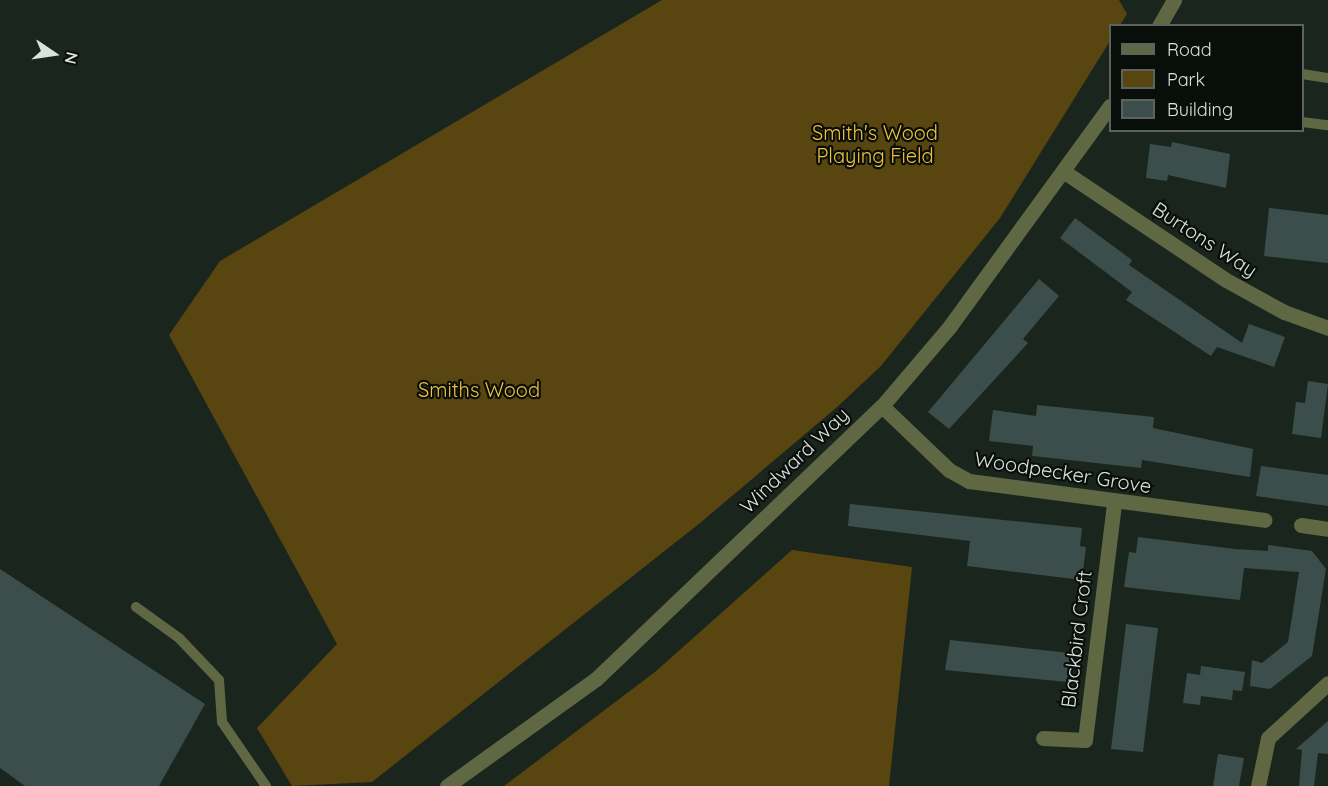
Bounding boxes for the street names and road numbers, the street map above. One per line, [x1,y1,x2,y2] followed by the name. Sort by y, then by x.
[1148,196,1262,282] street label: Burtons Way
[735,402,853,518] street label: Windward Way
[973,446,1153,498] street label: Woodpecker Grove
[1056,569,1096,709] street label: Blackbird Croft

